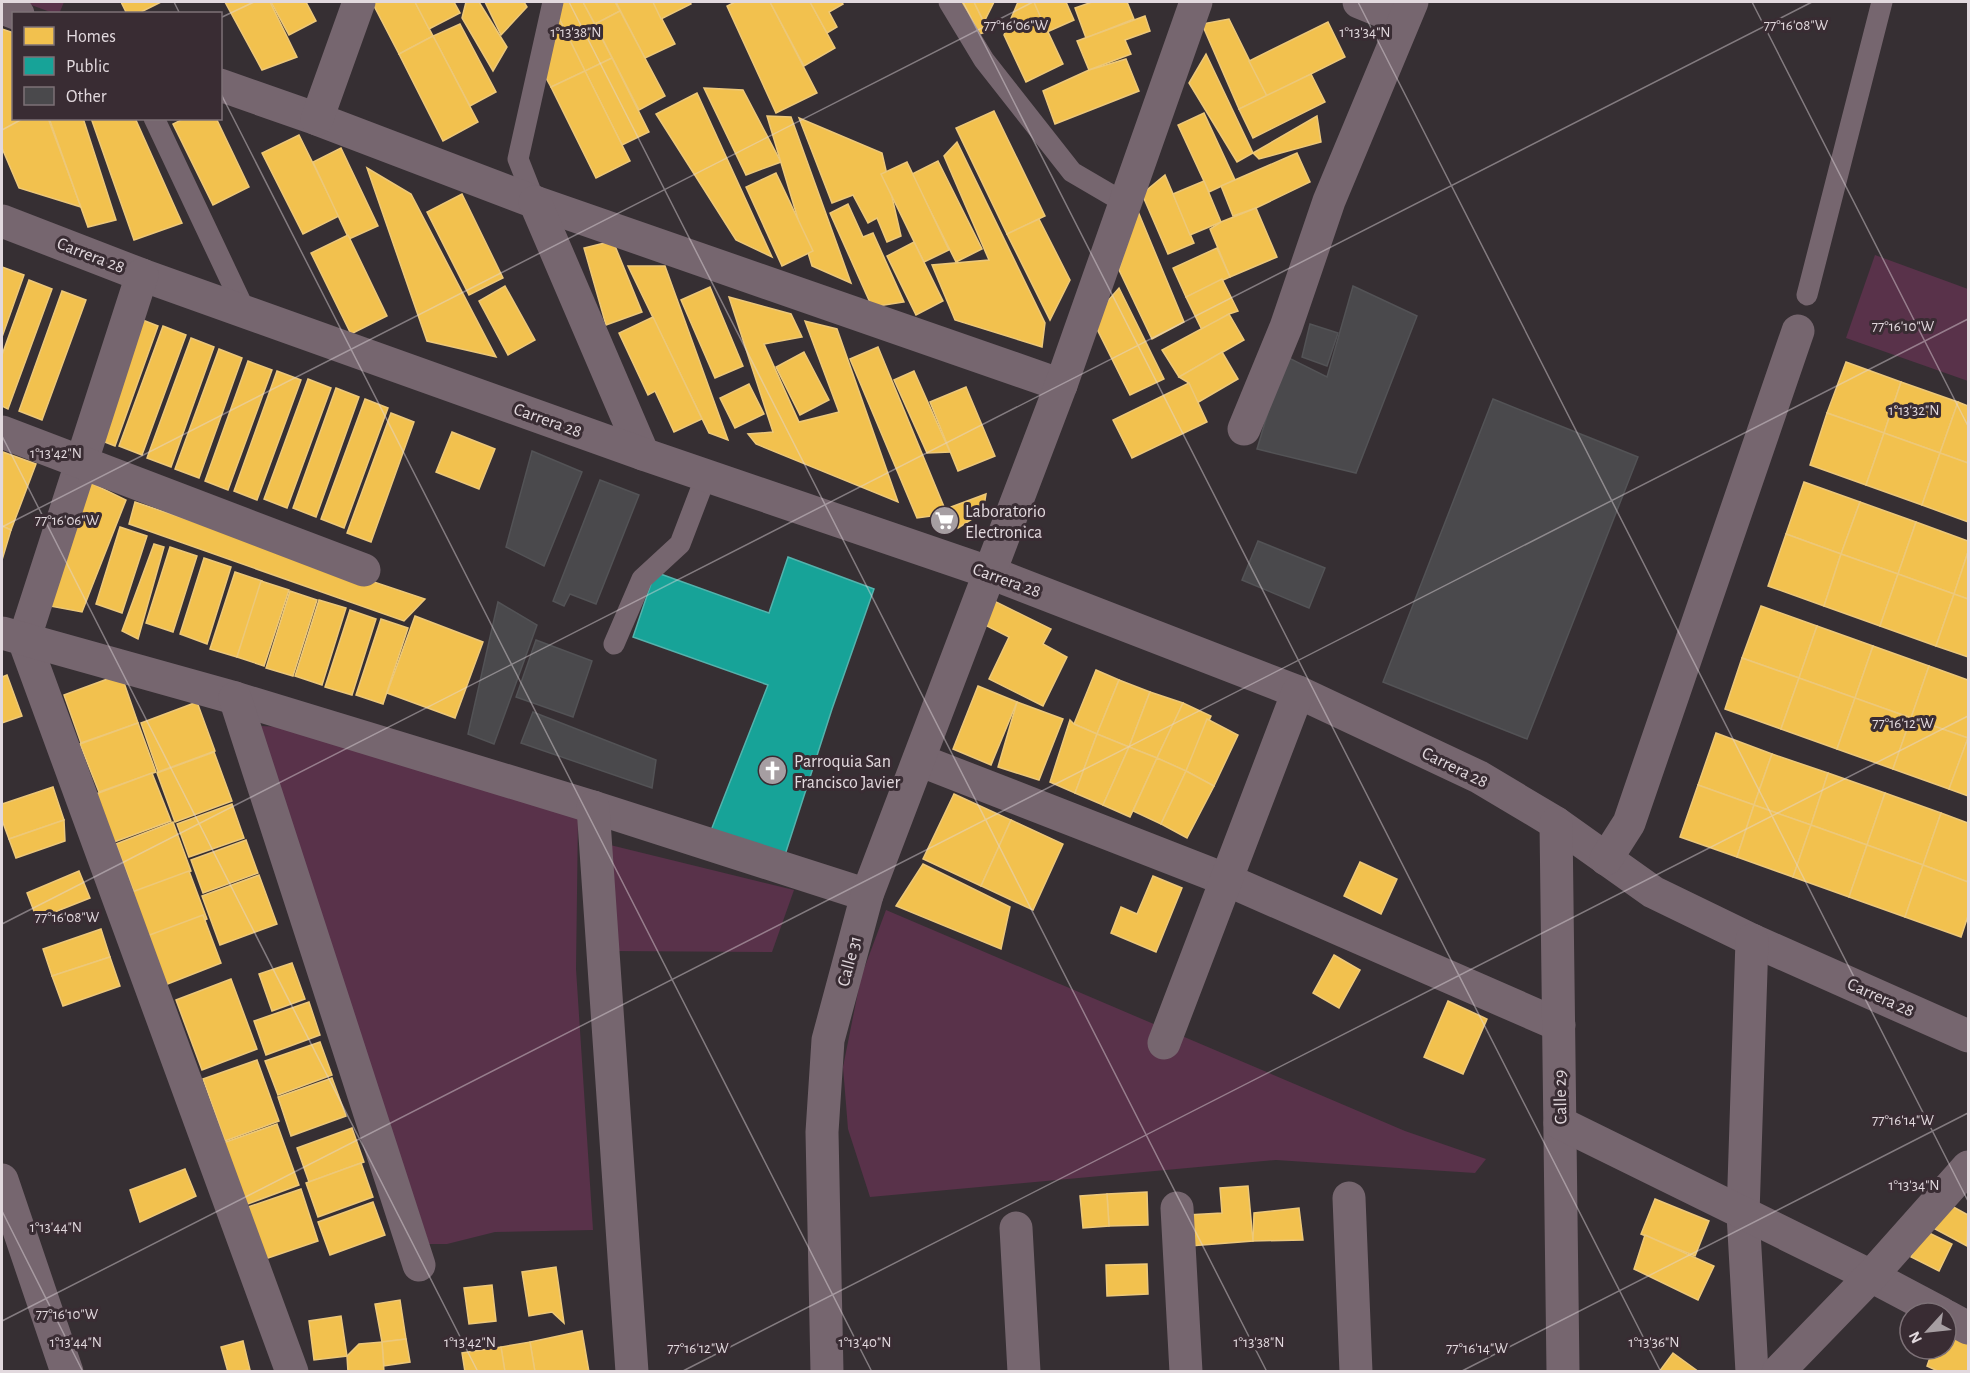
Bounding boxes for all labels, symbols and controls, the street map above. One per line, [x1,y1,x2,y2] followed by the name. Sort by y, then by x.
[12,12,222,120] legend
[984,18,1049,33] text: 77°16'06"W
[1764,18,1829,33] text: 77°16'08"W
[550,25,602,40] text: 1°13'38"N
[1339,25,1391,40] text: 1°13'34"N
[66,28,116,46] text: Homes
[66,58,109,76] text: Public
[66,88,107,106] text: Other
[54,235,127,277] street label: Carrera 28
[1872,319,1935,334] text: 77°16'10"W
[511,400,584,442] street label: Carrera 28
[1889,403,1939,418] text: 1°13'32"N
[30,446,82,461] text: 1°13'42"N
[965,503,1046,542] place label: Laboratorio Electronica
[928,505,960,537] supermarket icon: Laboratorio Electronica
[35,513,100,528] text: 77°16'06"W
[970,560,1043,602] street label: Carrera 28
[1872,716,1934,731] text: 77°16'12"W
[1419,744,1490,792] street label: Carrera 28
[794,753,900,792] place label: Parroquia San Francisco Javier
[757,755,789,787] church icon: Parroquia San Francisco Javier
[35,910,100,925] text: 77°16'08"W
[835,934,865,988] street label: Calle 31
[1844,975,1917,1021] street label: Carrera 28
[1552,1070,1570,1124] street label: Calle 29
[1872,1113,1934,1128] text: 77°16'14"W
[1888,1178,1940,1193] text: 1°13'34"N
[30,1220,82,1235] text: 1°13'44"N
[1898,1301,1958,1361] north arrow
[36,1307,99,1322] text: 77°16'10"W
[1906,1329,1925,1346] text: N
[50,1335,102,1350] text: 1°13'44"N
[444,1335,496,1350] text: 1°13'42"N
[839,1335,891,1350] text: 1°13'40"N
[1233,1335,1285,1350] text: 1°13'38"N
[1628,1335,1680,1350] text: 1°13'36"N
[667,1341,729,1356] text: 77°16'12"W
[1446,1341,1508,1356] text: 77°16'14"W

